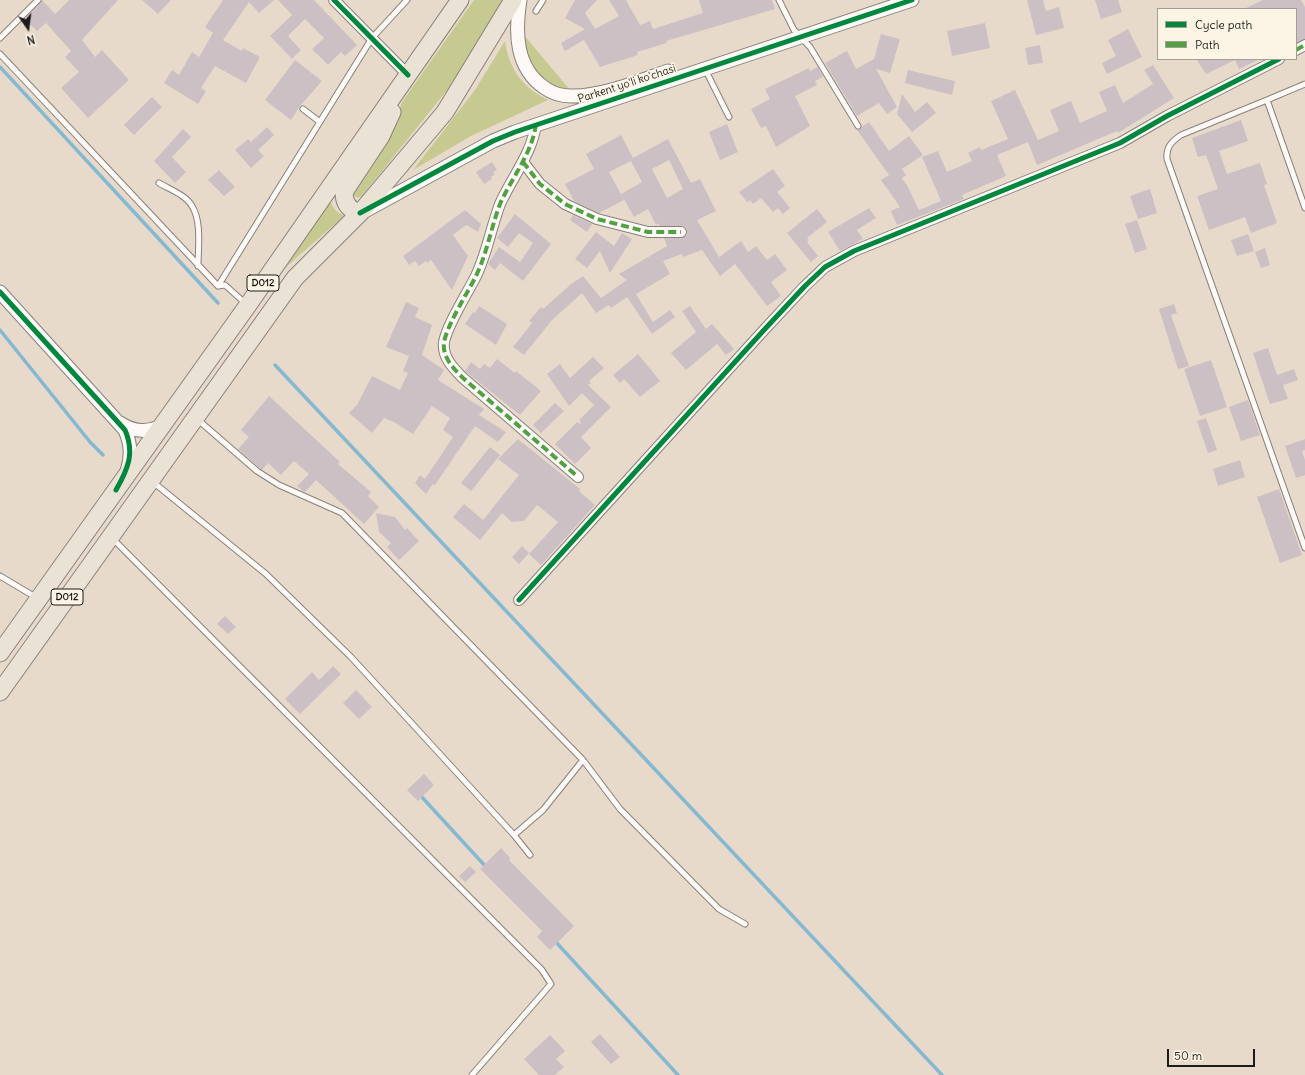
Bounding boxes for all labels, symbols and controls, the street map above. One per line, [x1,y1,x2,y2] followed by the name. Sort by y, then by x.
[8,8,48,48] north arrow
[1157,8,1297,60] legend
[1195,17,1252,32] text: Cycle path
[26,32,36,47] text: N
[1195,37,1220,52] text: Path
[576,62,678,106] street label: Parkent yo'li ko'chasi
[247,275,279,291] road number: D012
[51,589,83,605] road number: D012
[1169,1041,1257,1067] scale bar
[1174,1048,1202,1063] text: 50 m

